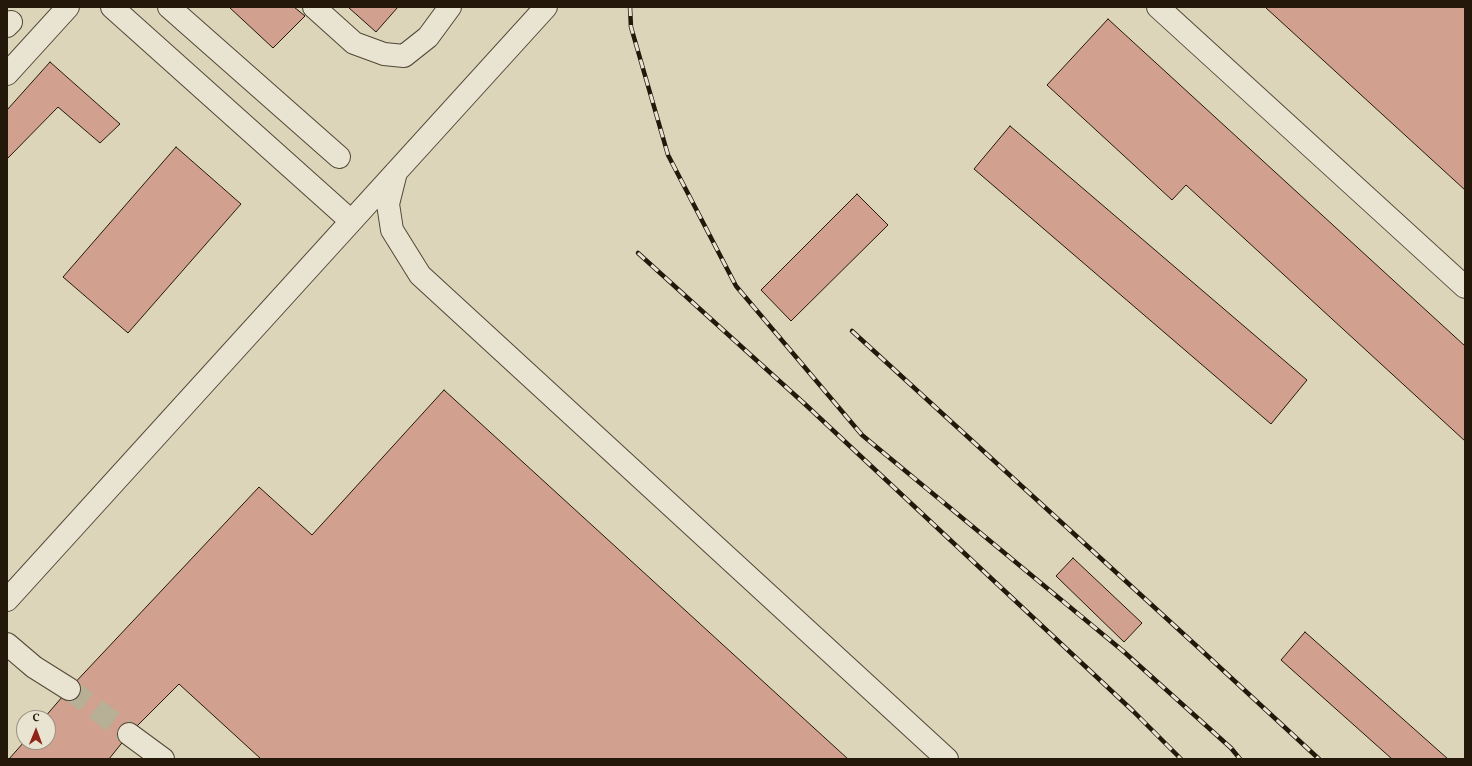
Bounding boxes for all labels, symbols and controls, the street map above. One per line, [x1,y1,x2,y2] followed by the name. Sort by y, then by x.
[16,710,56,750] north arrow
[33,711,40,726] text: С

